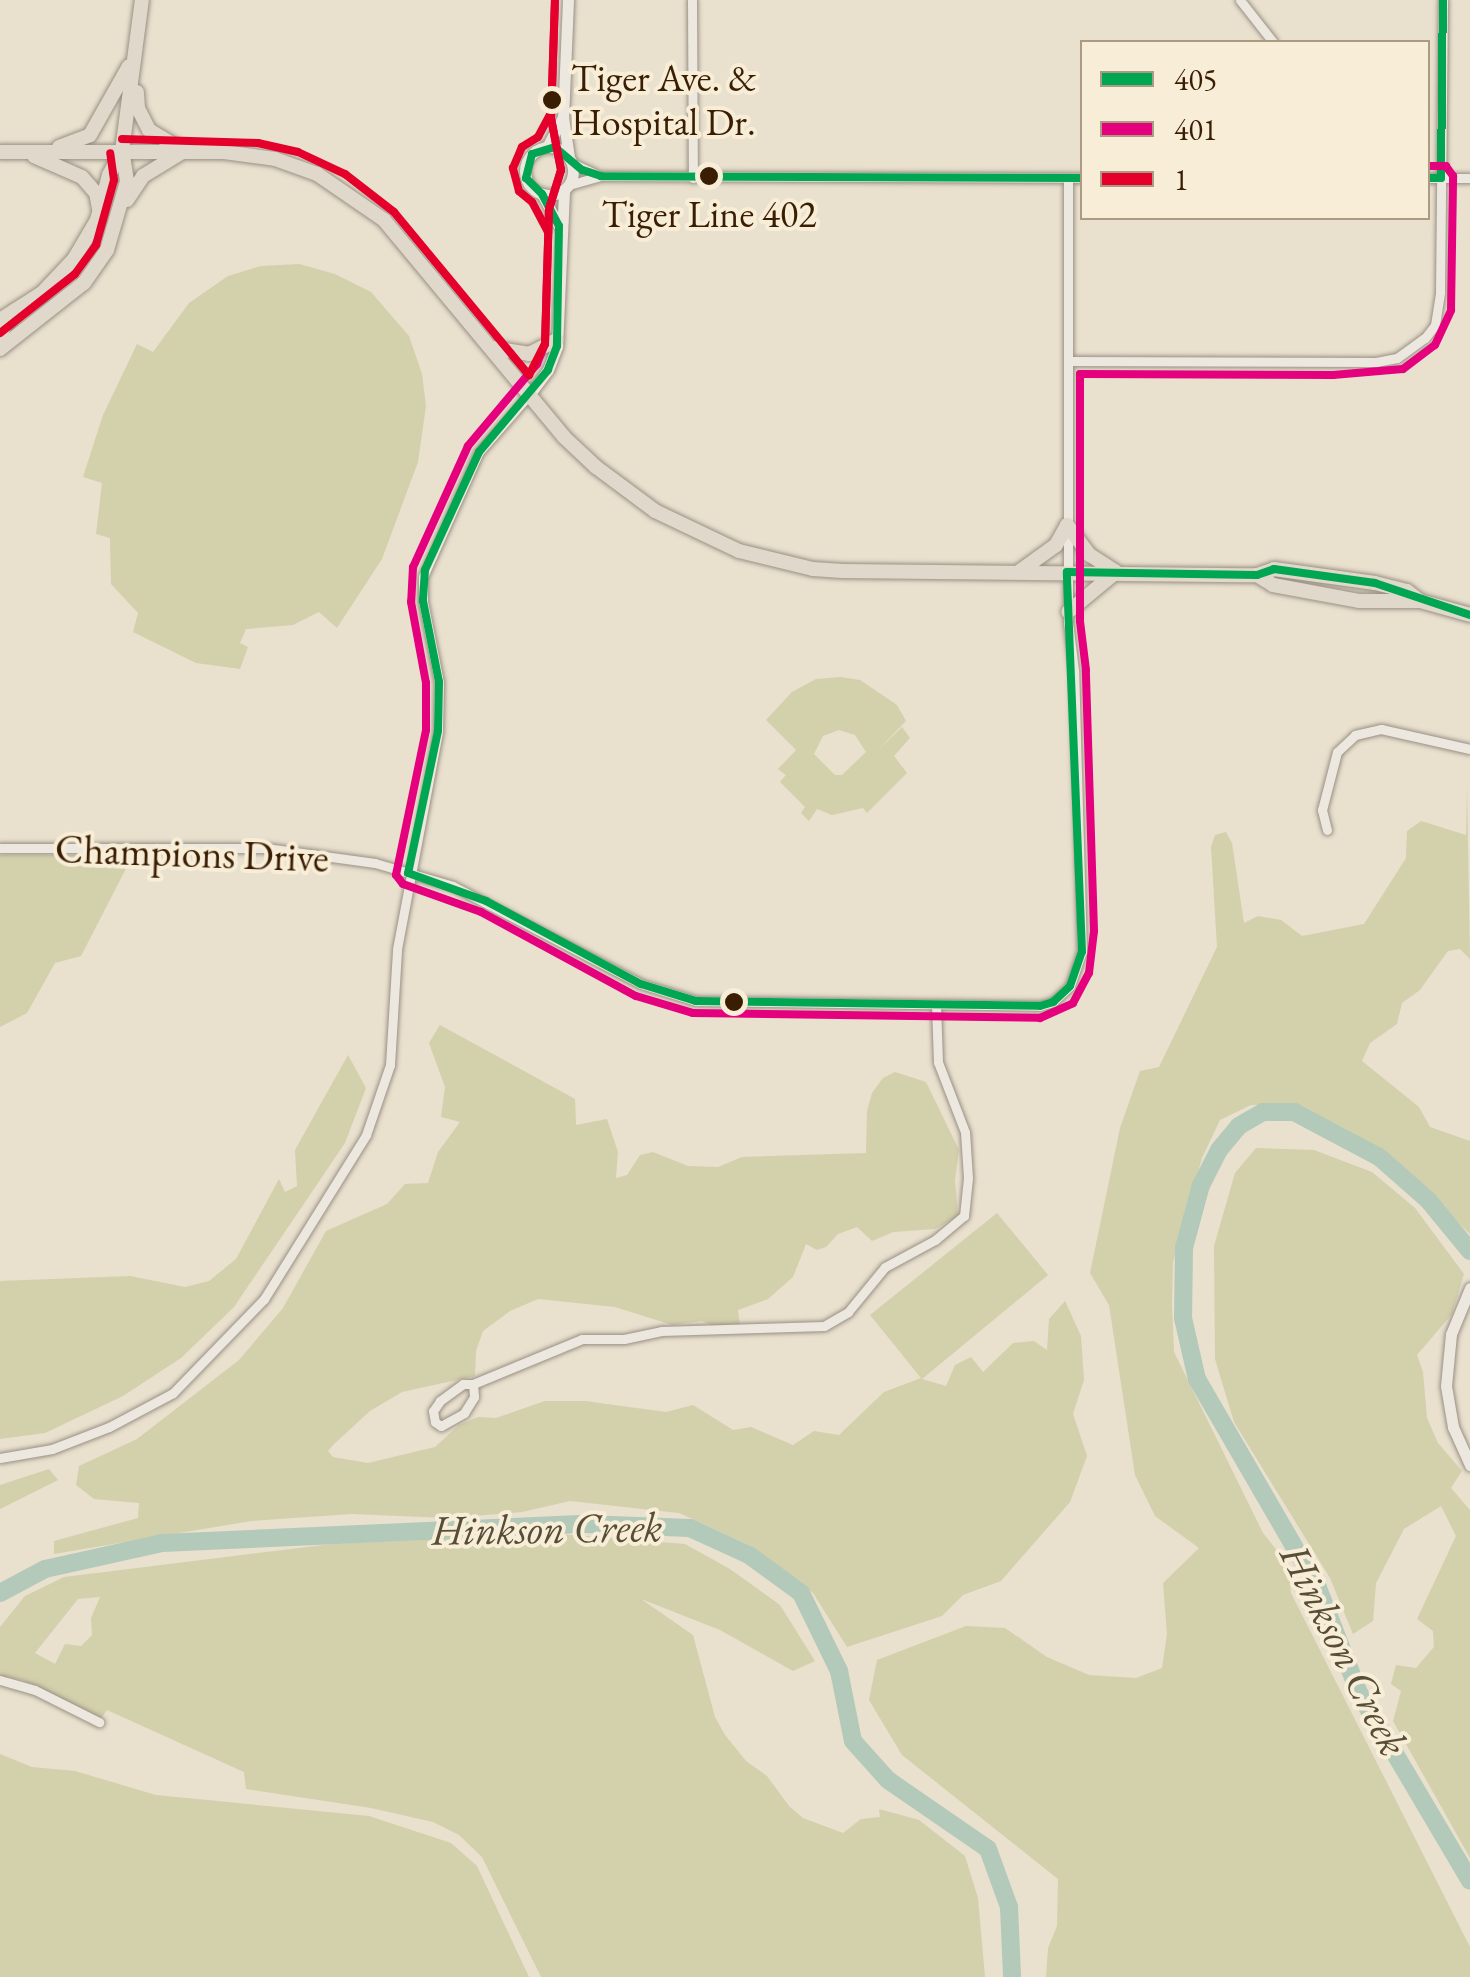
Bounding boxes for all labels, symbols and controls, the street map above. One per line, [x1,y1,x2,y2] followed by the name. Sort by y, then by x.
[1080,40,1430,220] legend
[571,55,757,144] place label: Tiger Ave. & Hospital Dr.
[1174,60,1217,99] text: 405
[542,90,562,110] marker: Tiger Ave. & Hospital Dr.
[1174,110,1217,149] text: 401
[1174,160,1188,199] text: 1
[699,166,719,186] marker: Tiger Line 402
[601,191,817,237] place label: Tiger Line 402
[54,824,330,882] street label: Champions Drive
[724,992,744,1012] unlabelled marker
[431,1502,663,1556] water label: Hinkson Creek
[1269,1536,1419,1764] water label: Hinkson Creek

